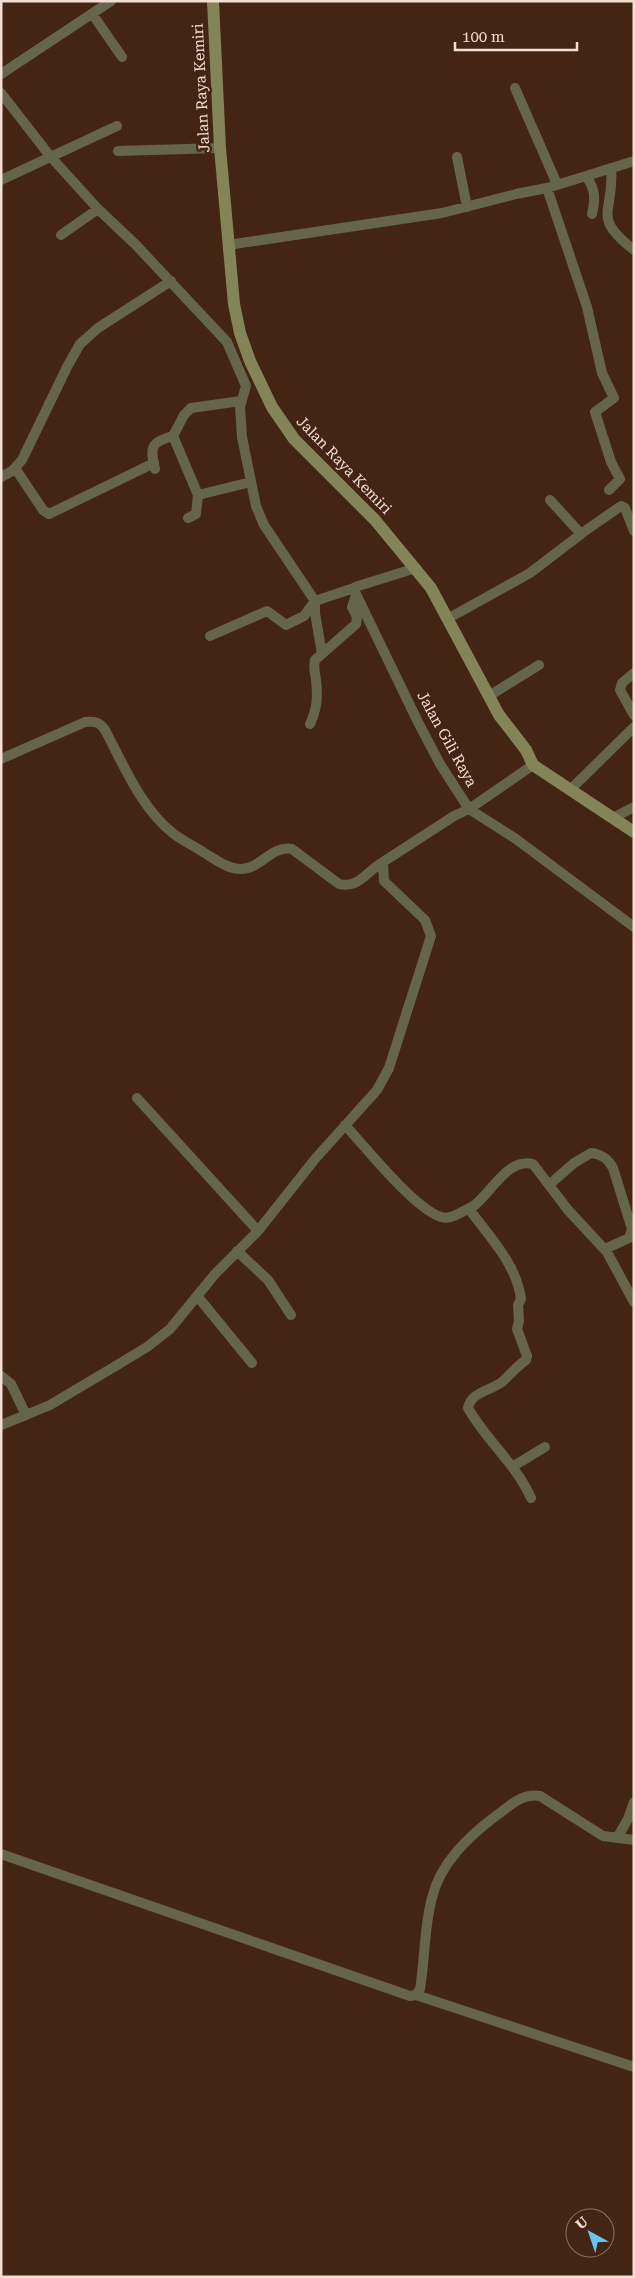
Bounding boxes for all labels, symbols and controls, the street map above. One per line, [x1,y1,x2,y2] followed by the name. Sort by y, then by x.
[455,20,578,52] scale bar
[189,23,213,153] street label: Jalan Raya Kemiri
[462,28,505,46] text: 100 m
[293,412,396,518] street label: Jalan Raya Kemiri
[413,688,481,790] street label: Jalan Gili Raya
[565,2208,615,2258] north arrow
[572,2213,591,2233] text: U

